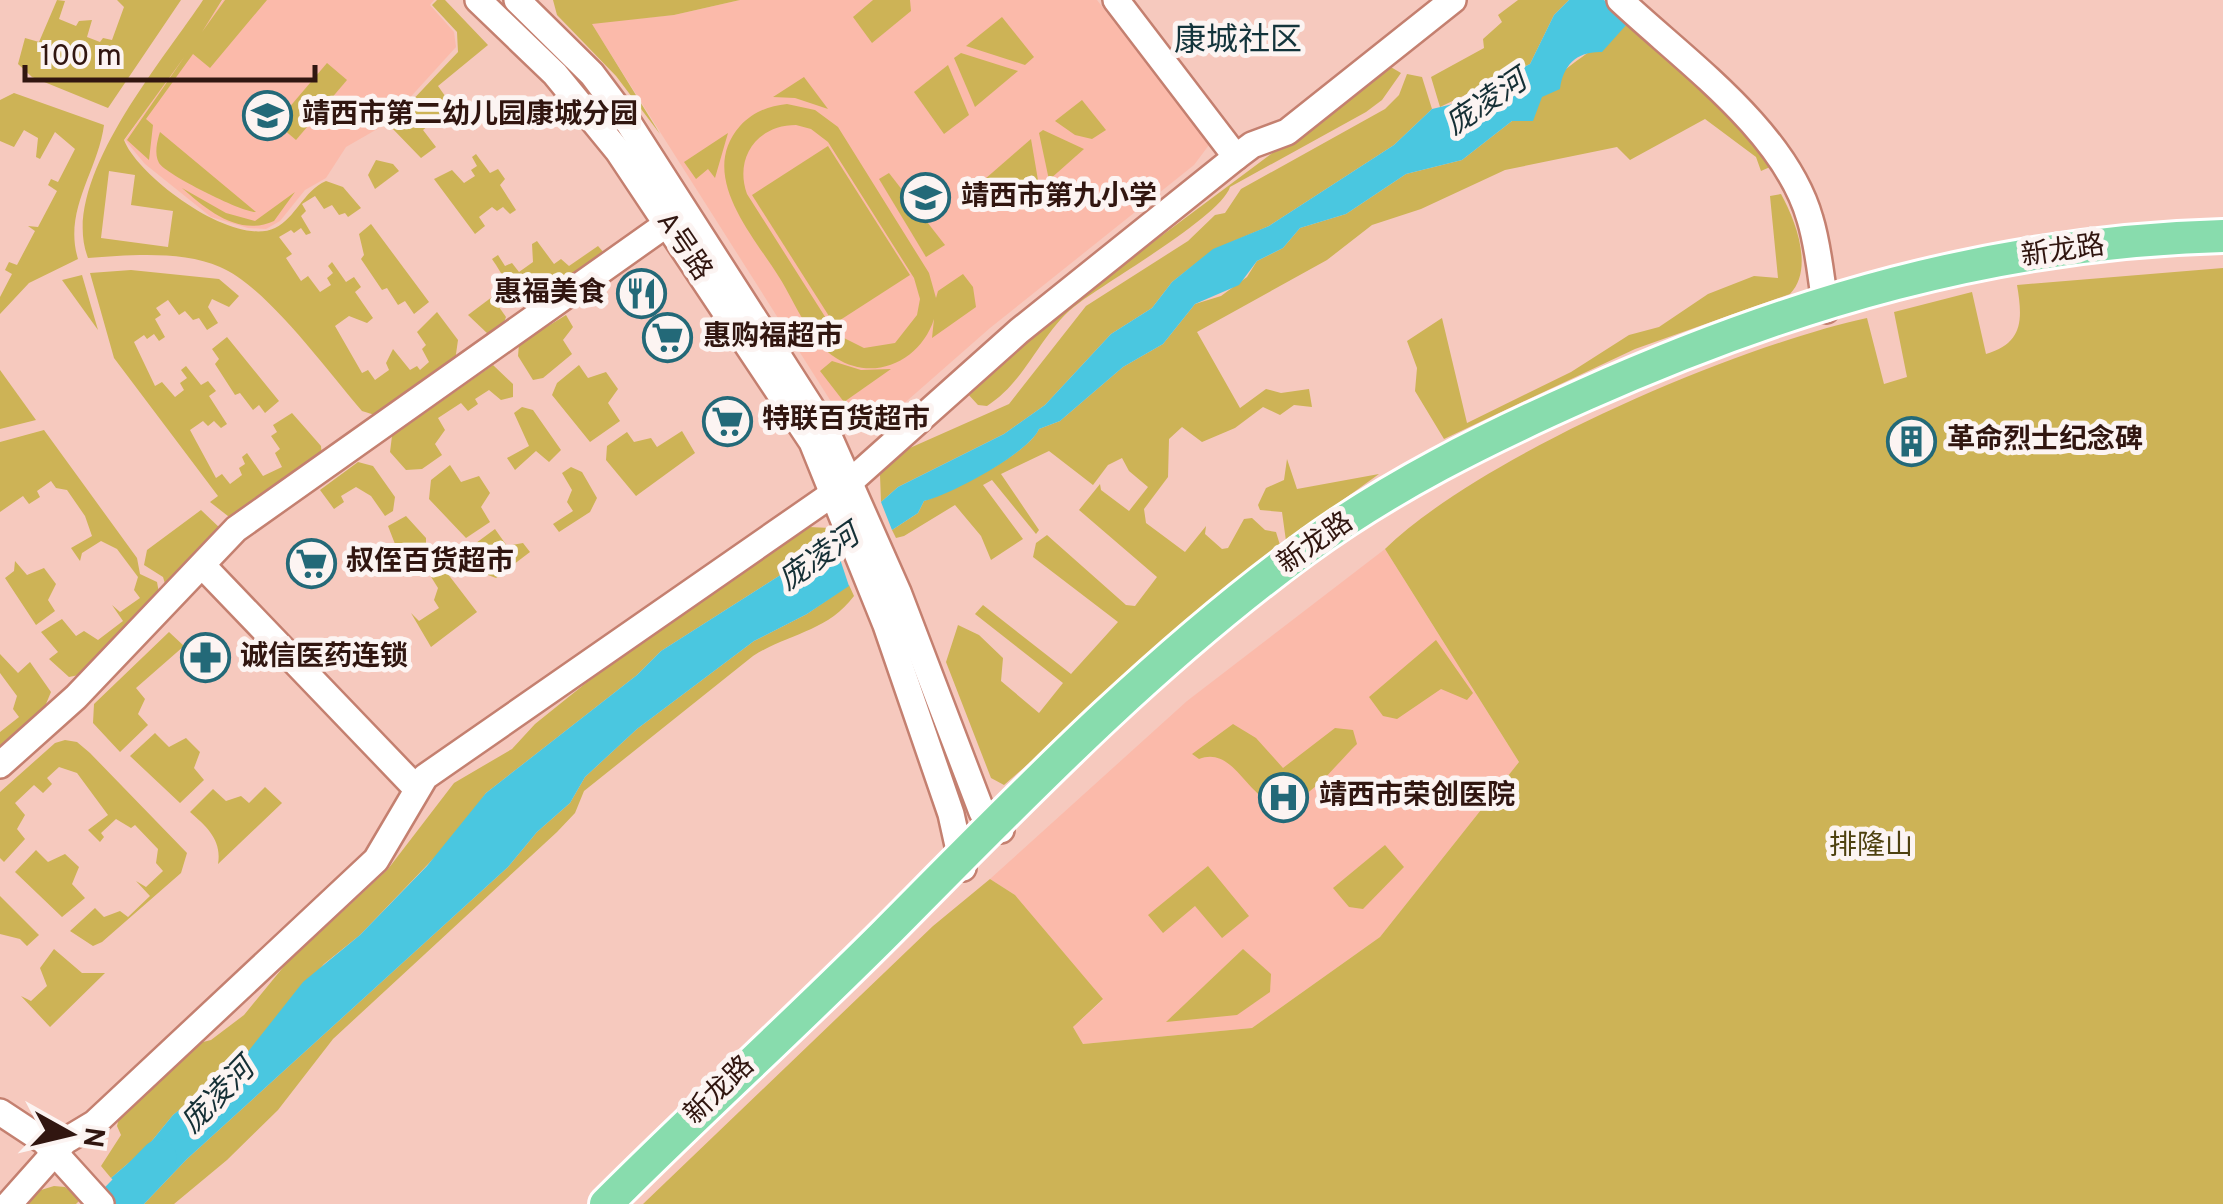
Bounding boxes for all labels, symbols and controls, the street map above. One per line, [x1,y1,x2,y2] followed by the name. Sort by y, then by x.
[25,20,315,82] scale bar
[1174,22,1302,62] district label: 康城社区
[40,39,122,76] text: 100 m
[1439,61,1539,145] water label: 庞凌河
[241,90,293,142] school or university icon: 靖西市第二幼儿园康城分园
[302,98,638,134] place label: 靖西市第二幼儿园康城分园
[900,172,952,224] school or university icon: 靖西市第九小学
[961,180,1157,216] place label: 靖西市第九小学
[647,206,719,288] street label: A号路
[2019,228,2107,276] street label: 新龙路
[615,268,667,320] restaurant icon: 惠福美食
[494,276,606,312] place label: 惠福美食
[642,312,694,364] supermarket icon: 惠购福超市
[703,320,843,356] place label: 惠购福超市
[701,395,753,447] supermarket icon: 特联百货超市
[762,403,930,439] place label: 特联百货超市
[1886,415,1938,467] building icon: 革命烈士纪念碑
[1947,423,2143,459] place label: 革命烈士纪念碑
[1271,505,1361,583] street label: 新龙路
[773,515,872,600] water label: 庞凌河
[285,537,337,589] supermarket icon: 叔侄百货超市
[346,545,514,581] place label: 叔侄百货超市
[179,632,231,684] pharmacy icon: 诚信医药连锁
[240,640,408,676] place label: 诚信医药连锁
[1258,771,1310,823] hospital icon: 靖西市荣创医院
[1319,779,1515,815] place label: 靖西市荣创医院
[1829,829,1913,865] park label: 排隆山
[174,1048,267,1142] water label: 庞凌河
[677,1049,763,1133] street label: 新龙路
[20,1084,120,1184] north arrow
[73,1125,111,1150] text: N

